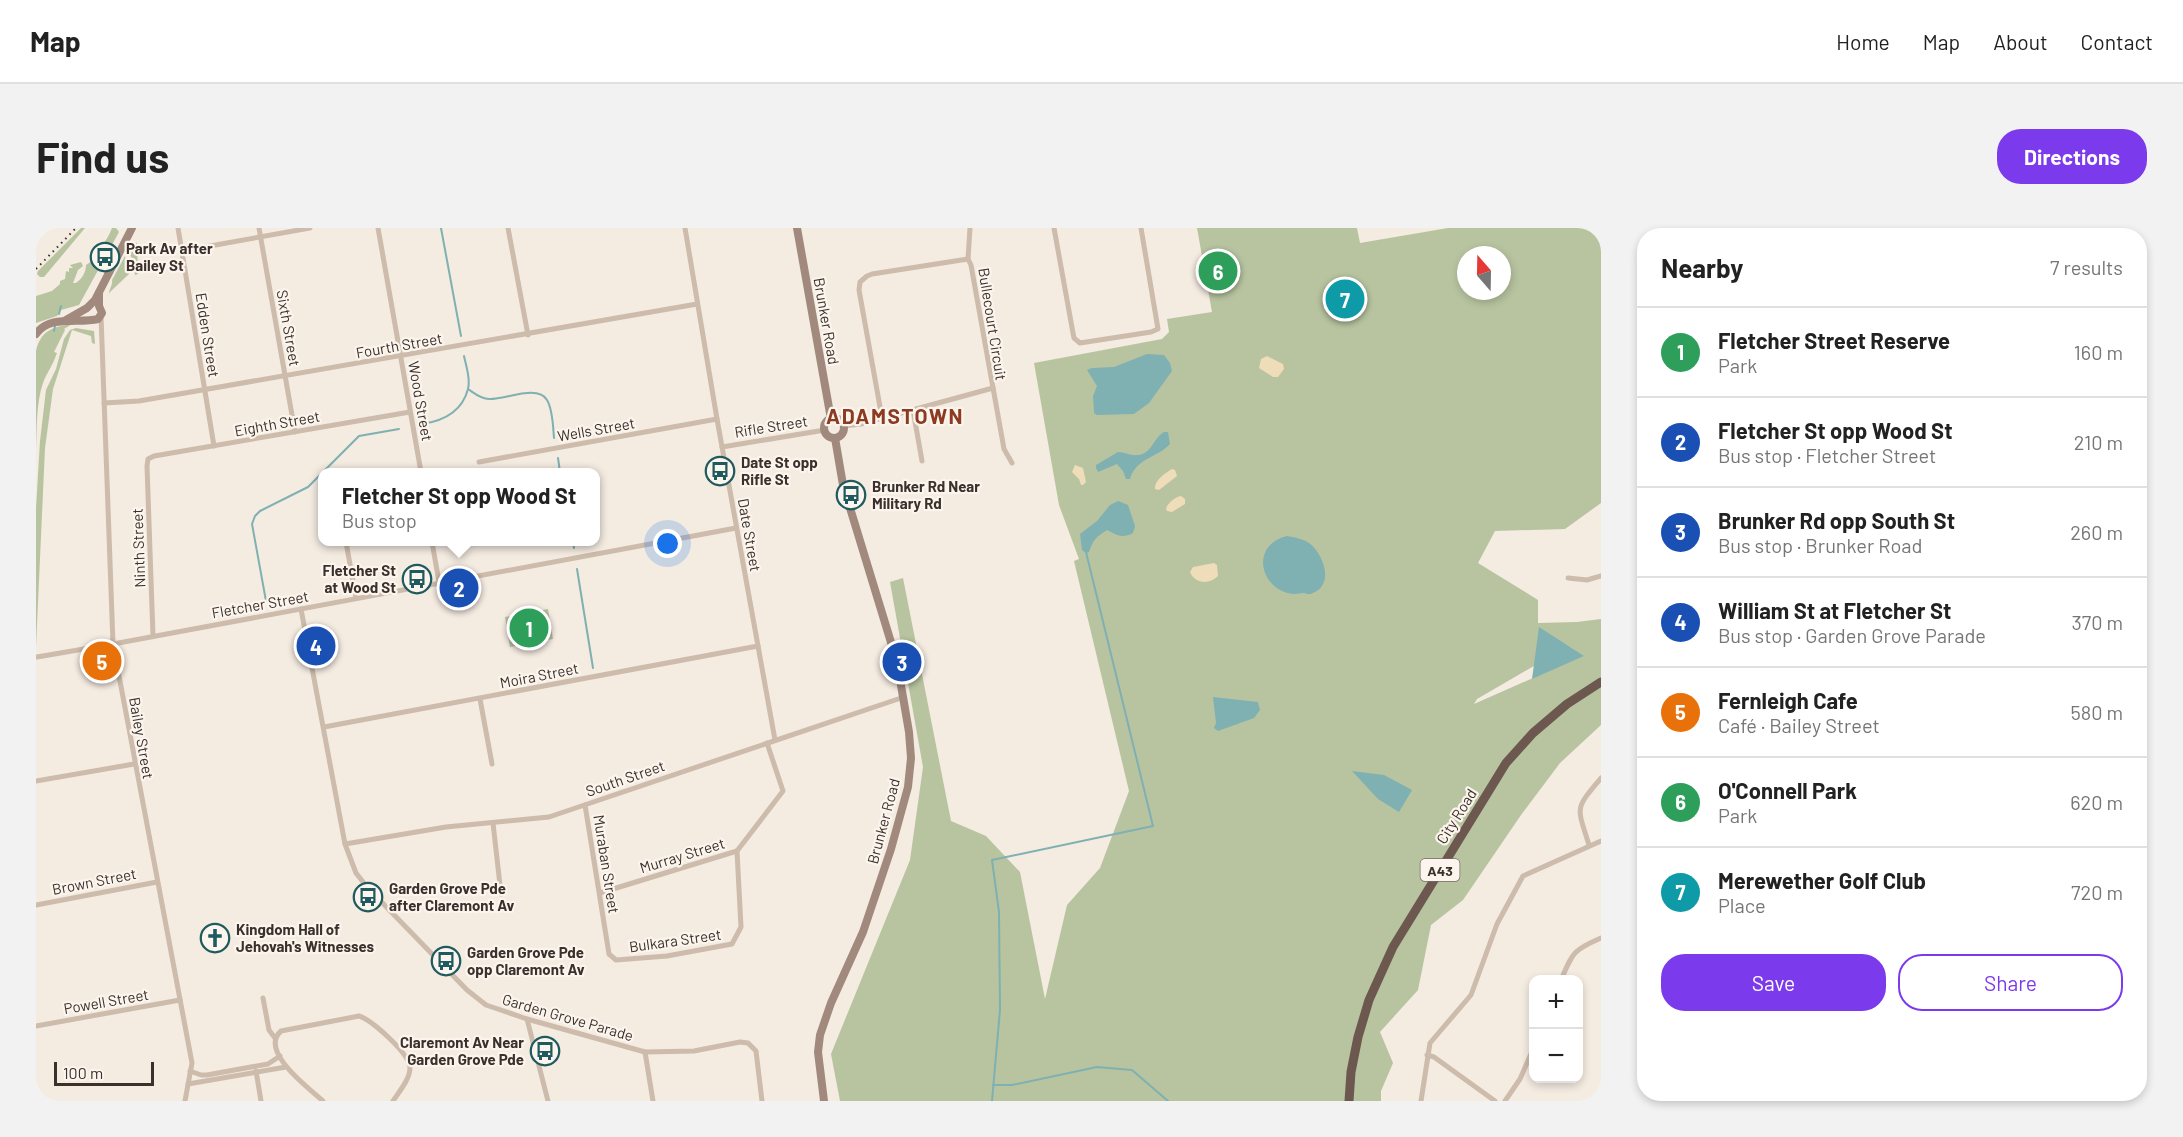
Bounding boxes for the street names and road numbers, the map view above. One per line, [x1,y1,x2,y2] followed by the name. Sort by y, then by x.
[975,266,1011,382] street label: Bullecourt Circuit
[811,276,843,366] street label: Brunker Road
[273,288,305,368] street label: Sixth Street
[192,291,224,379] street label: Edden Street
[354,329,444,361] street label: Fourth Street
[405,360,437,442] street label: Wood Street
[233,407,321,439] street label: Eighth Street
[733,411,809,441] street label: Rifle Street
[556,413,636,445] street label: Wells Street
[735,497,765,573] street label: Date Street
[128,508,148,588] street label: Ninth Street
[210,587,310,621] street label: Fletcher Street
[498,659,580,691] street label: Moira Street
[126,696,158,780] street label: Bailey Street
[583,756,667,800] street label: South Street
[863,776,903,866] street label: Brunker Road
[1432,785,1480,847] street label: City Road
[590,813,624,915] street label: Muraban Street
[637,834,727,876] street label: Murray Street
[1420,859,1460,881] road number: A43
[50,864,138,898] street label: Brown Street
[628,925,722,955] street label: Bulkara Street
[62,985,150,1017] street label: Powell Street
[500,990,636,1044] street label: Garden Grove Parade

